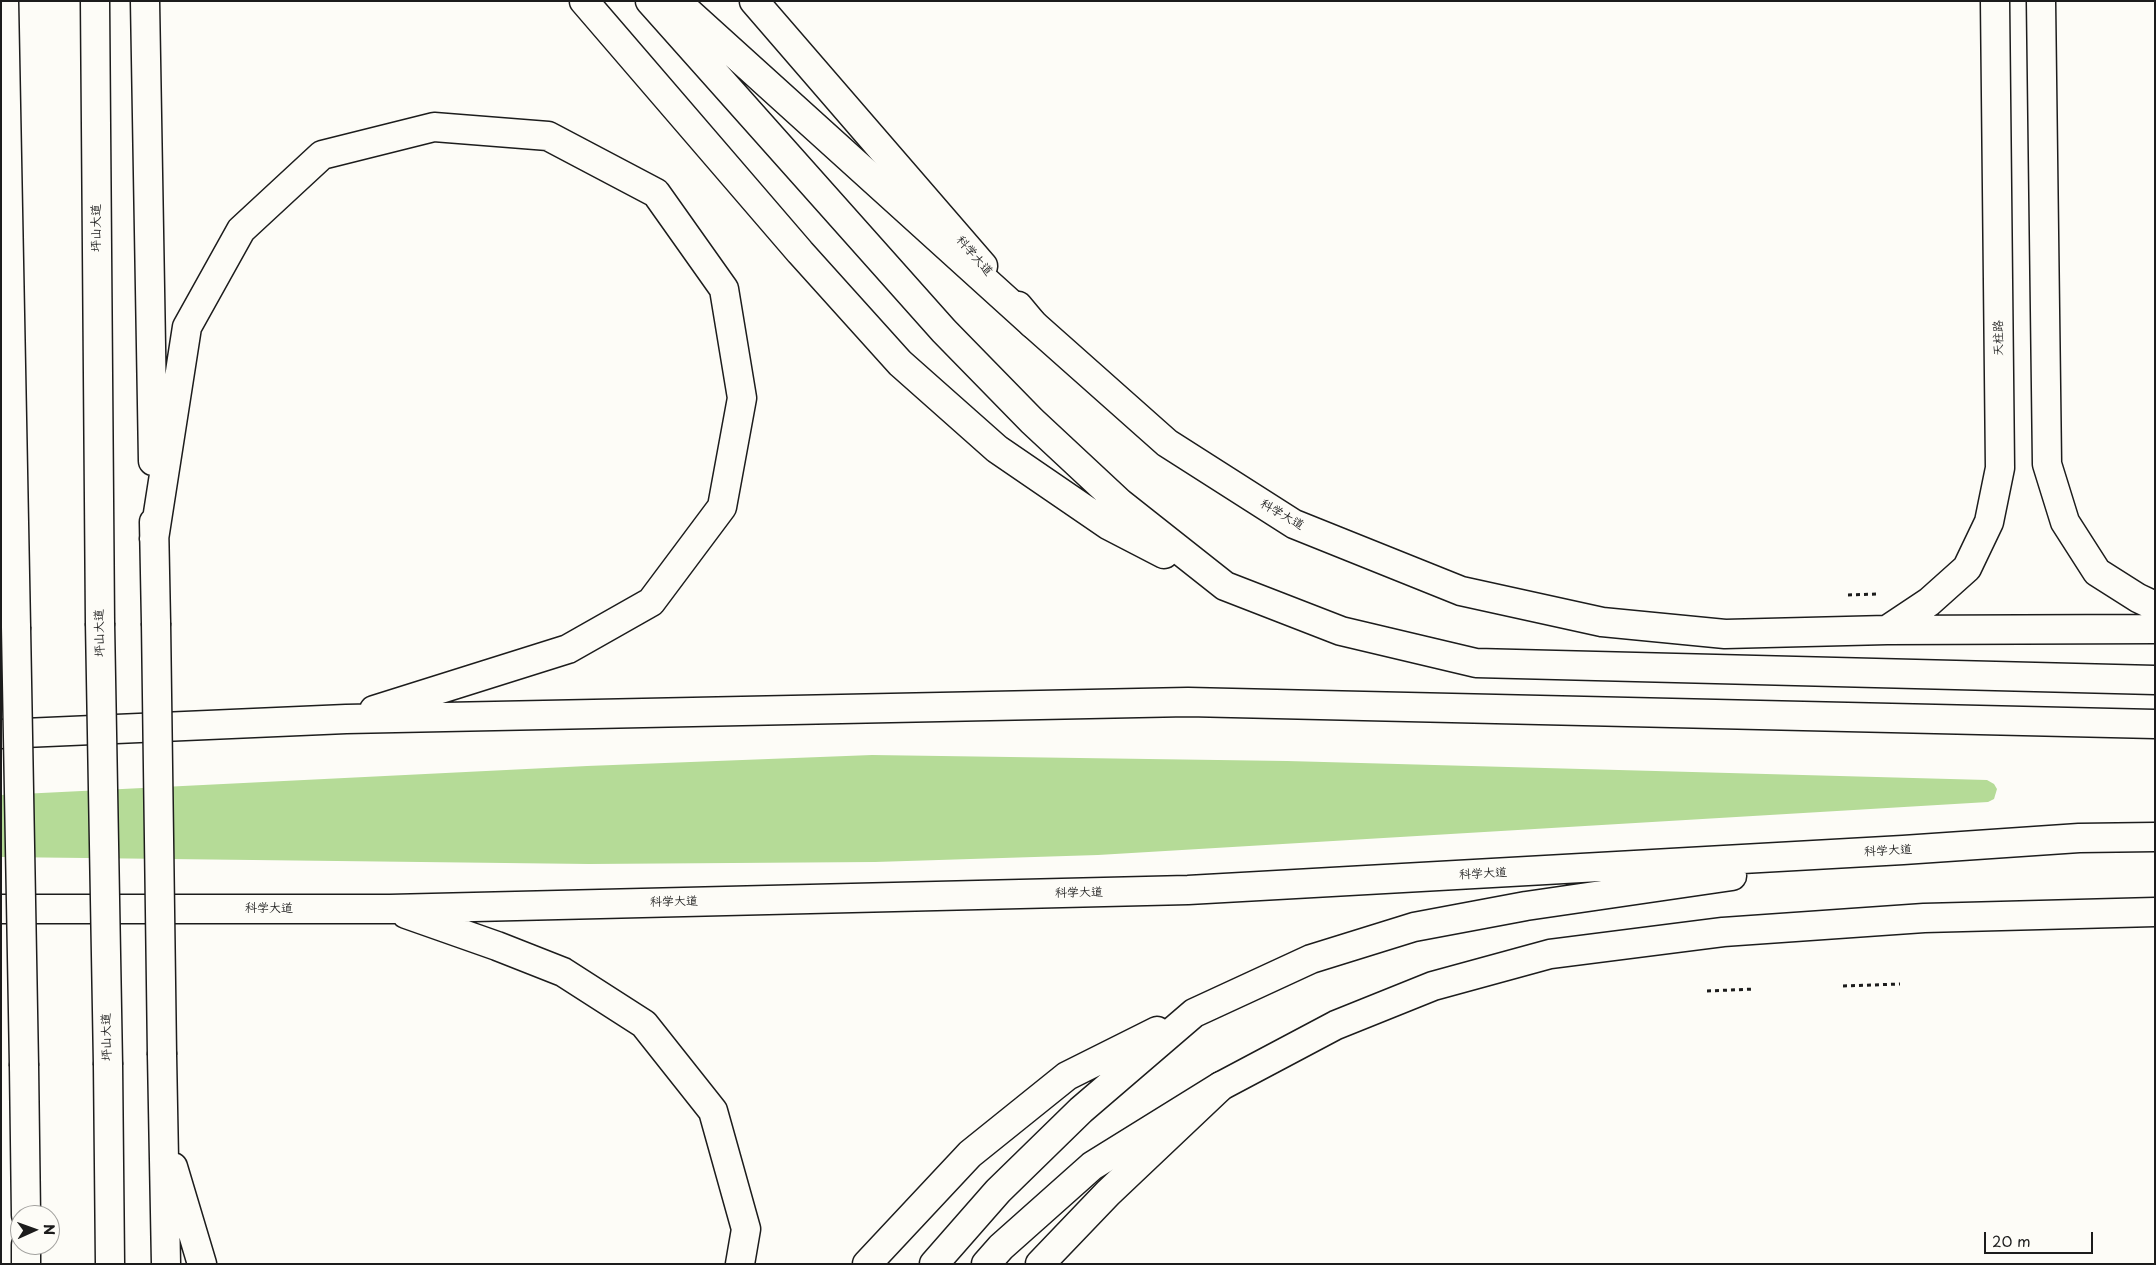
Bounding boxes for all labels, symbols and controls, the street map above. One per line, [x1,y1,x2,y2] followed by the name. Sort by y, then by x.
[90,204,104,252] street label: 坪山大道
[953,233,995,279] street label: 科学大道
[1991,320,2007,356] street label: 天柱路
[1258,497,1306,533] street label: 科学大道
[92,609,108,657] street label: 坪山大道
[1864,843,1912,859] street label: 科学大道
[1459,866,1507,882] street label: 科学大道
[1055,885,1103,901] street label: 科学大道
[650,894,698,910] street label: 科学大道
[245,902,293,916] street label: 科学大道
[99,1013,115,1061] street label: 坪山大道
[10,1205,60,1255] north arrow
[1986,1222,2095,1254] scale bar
[39,1224,60,1235] text: N
[1992,1229,2031,1252] text: 20 m

